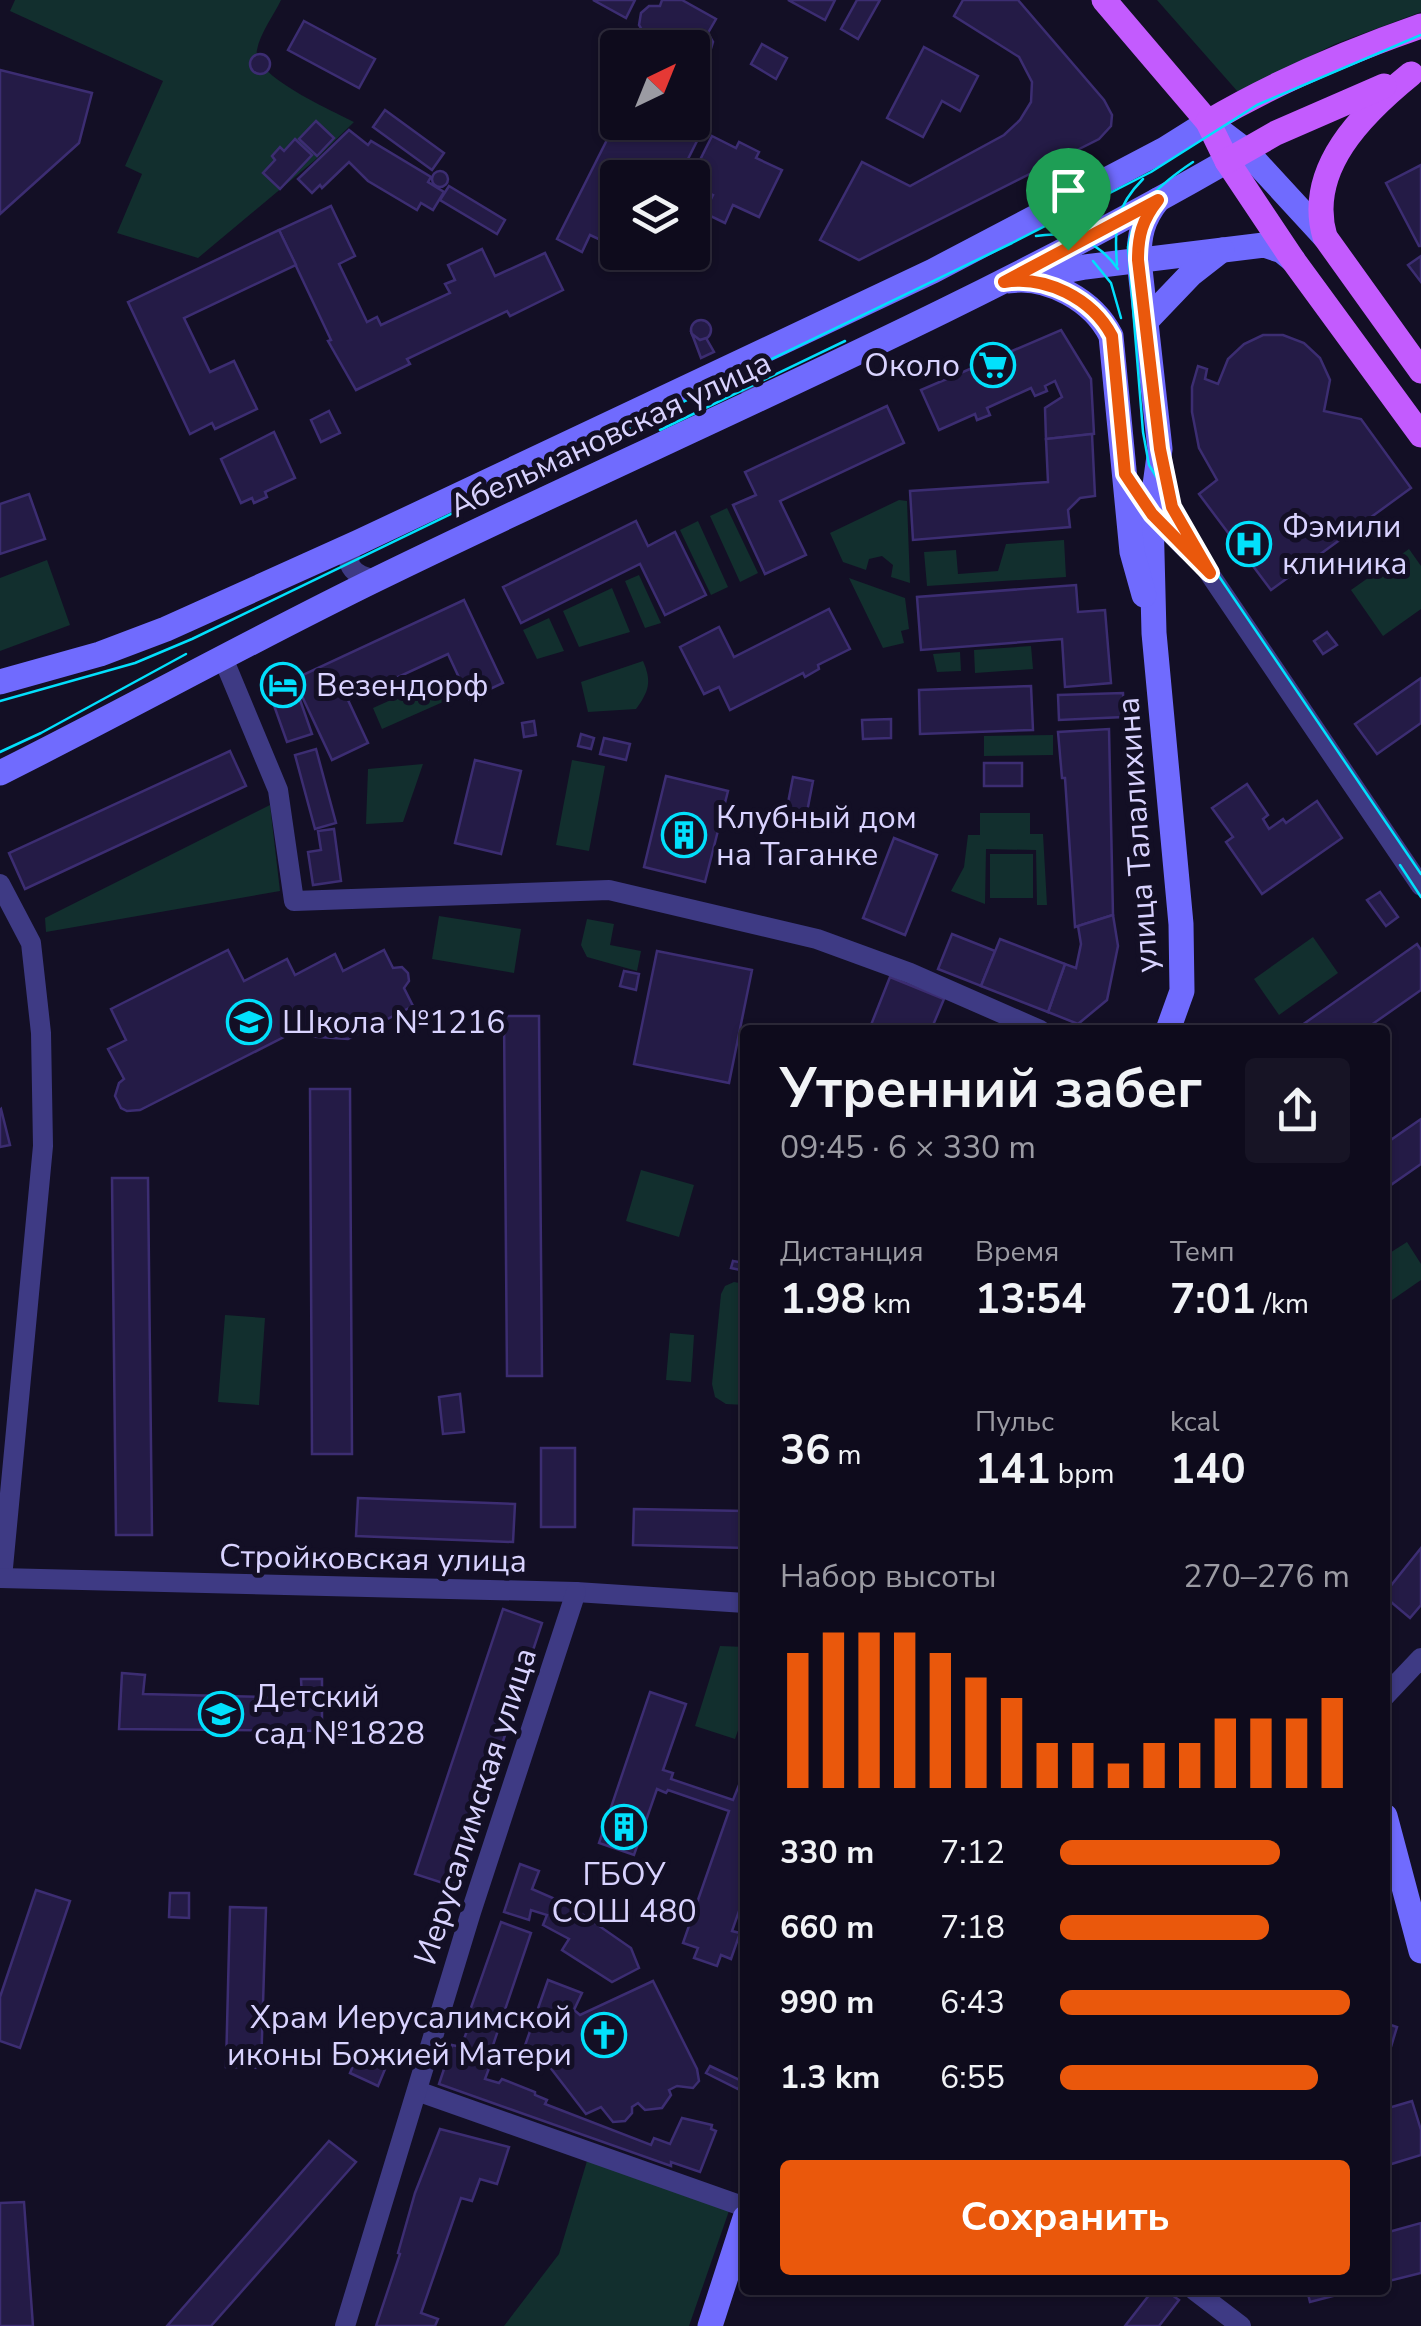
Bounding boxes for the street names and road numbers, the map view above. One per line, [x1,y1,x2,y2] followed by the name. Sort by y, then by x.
[442,341,778,528] street label: Абельмановская улица
[1106,696,1169,974] street label: улица Талалихина
[219,1534,527,1583] street label: Стройковская улица
[404,1642,547,1970] street label: Иерусалимская улица

